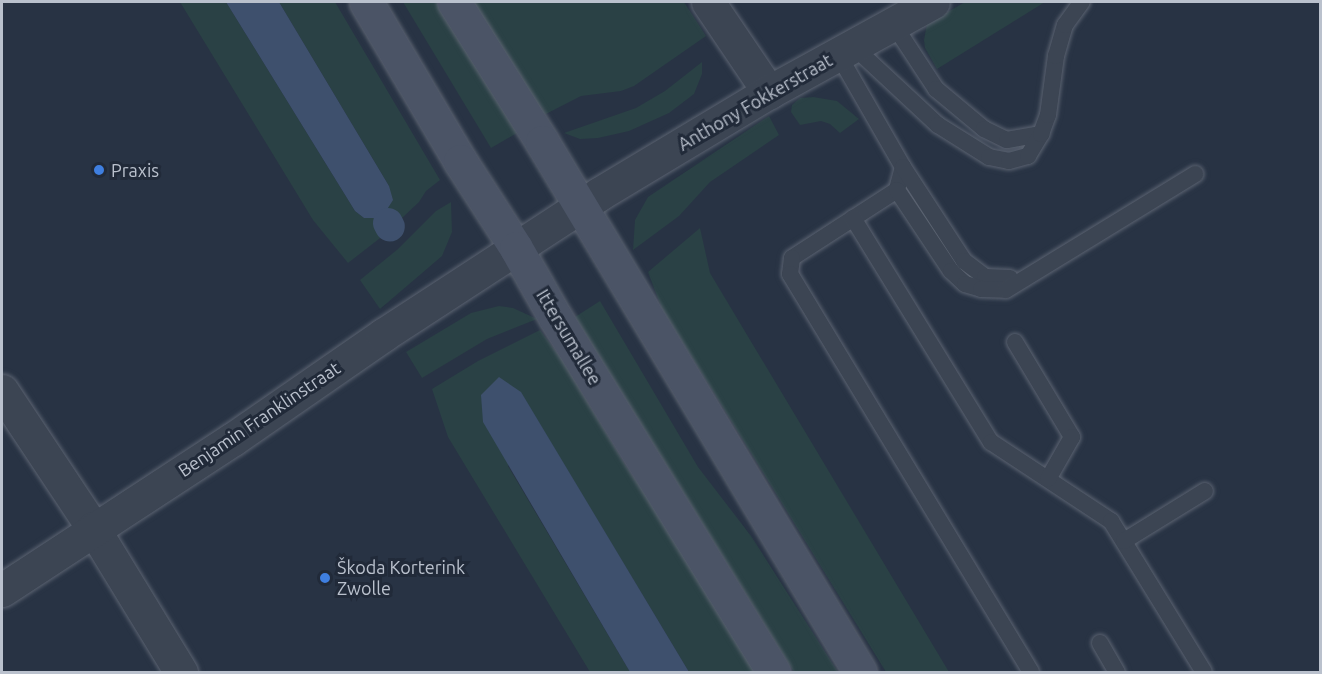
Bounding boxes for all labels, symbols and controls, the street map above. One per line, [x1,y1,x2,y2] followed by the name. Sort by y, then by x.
[674,49,836,155] street label: Anthony Fokkerstraat
[111,159,159,181] place label: Praxis
[92,163,106,177] marker: Praxis
[532,285,606,389] street label: Ittersumallee
[174,357,344,481] street label: Benjamin Franklinstraat
[337,557,465,600] place label: Škoda Korterink Zwolle
[318,571,332,585] marker: Škoda Korterink Zwolle

